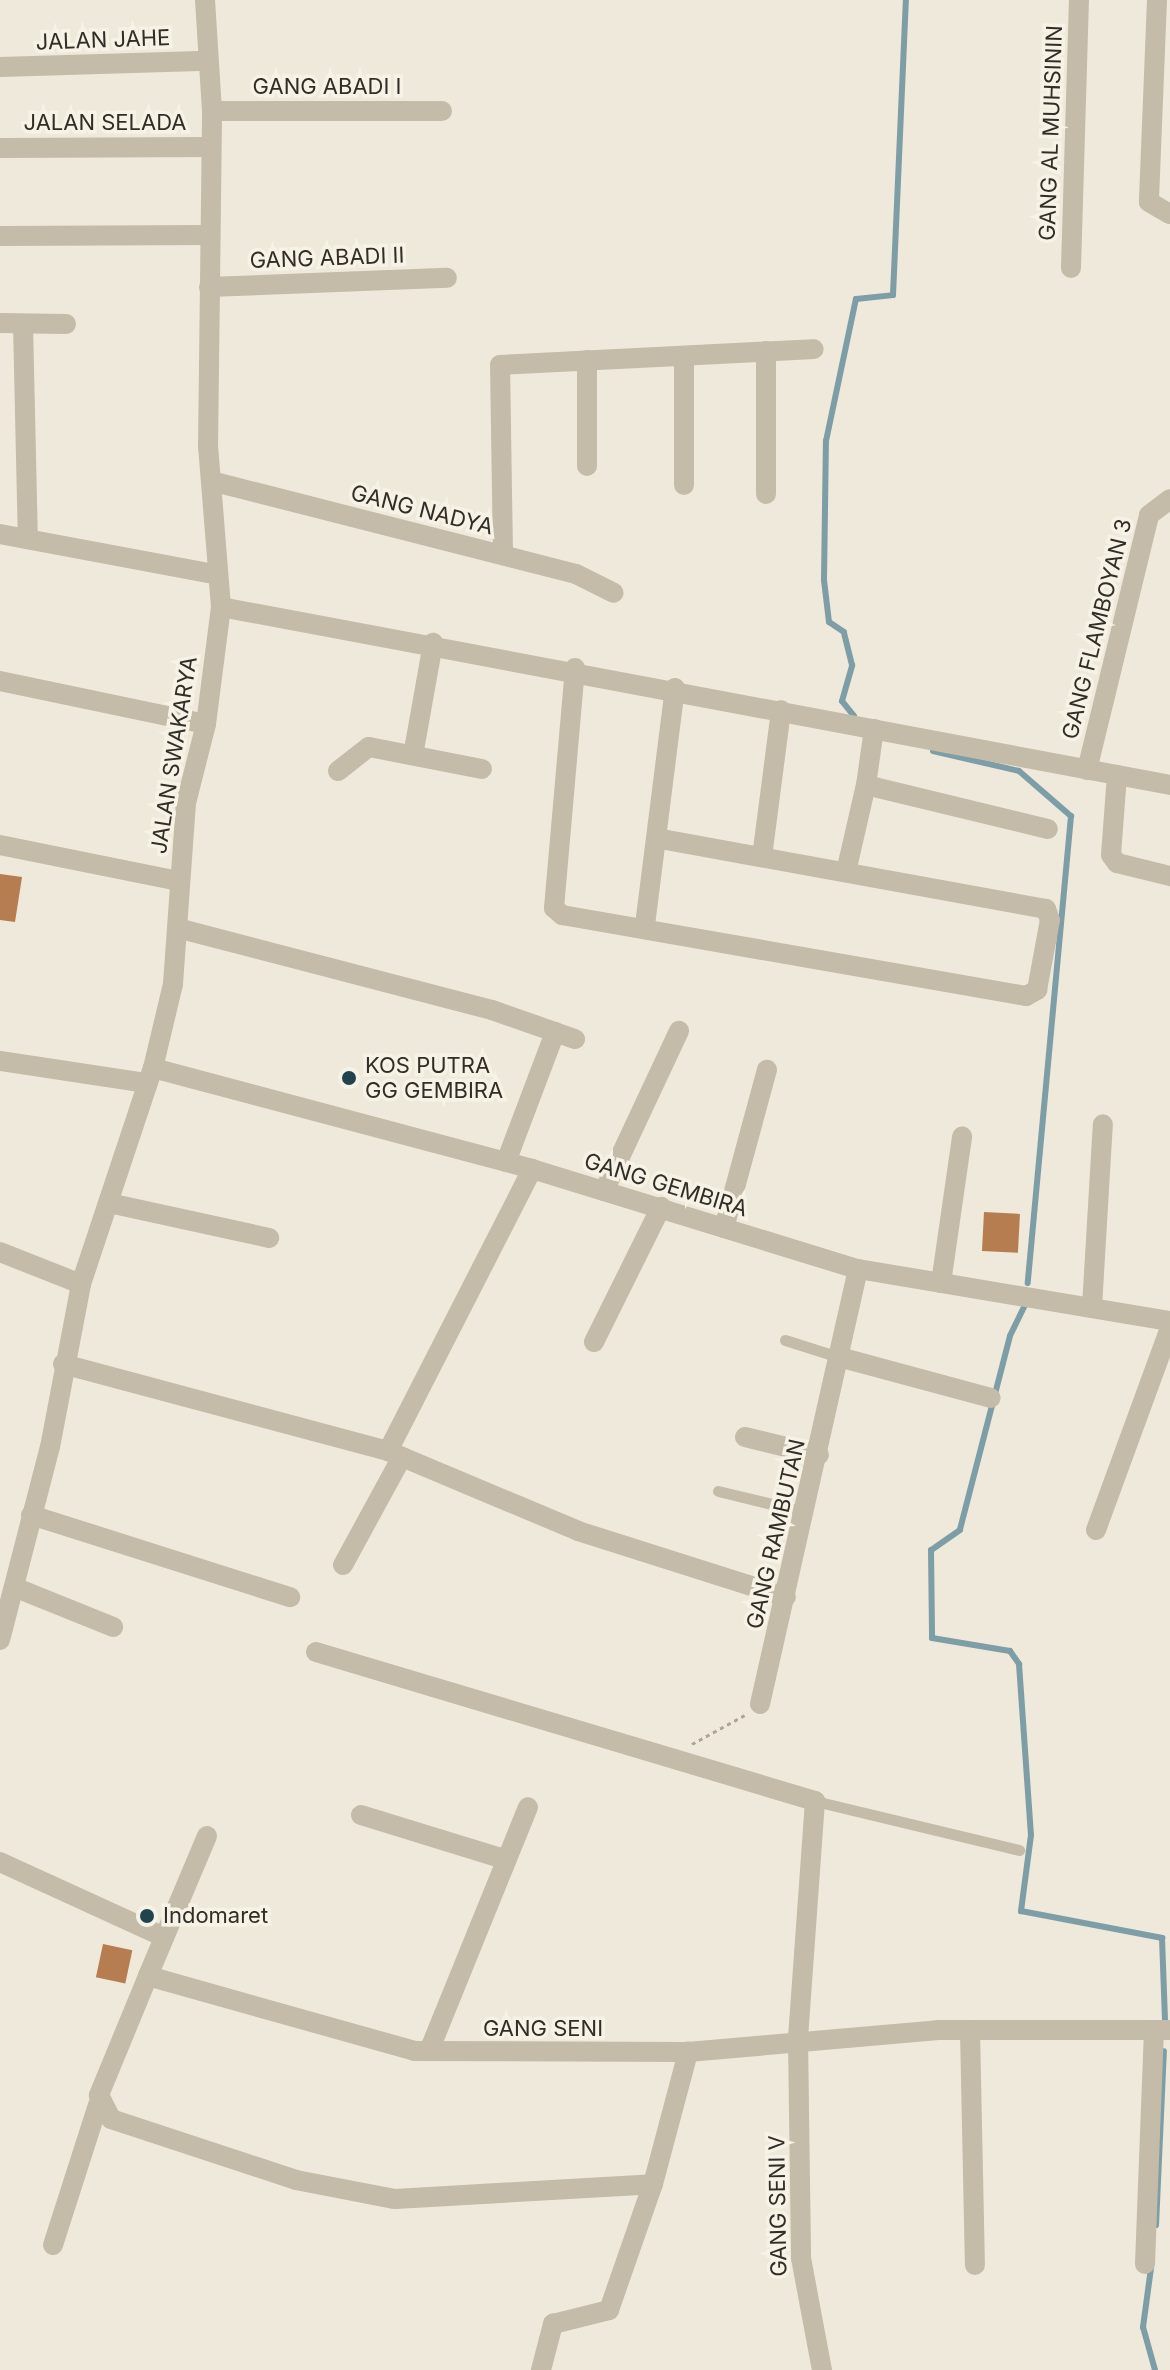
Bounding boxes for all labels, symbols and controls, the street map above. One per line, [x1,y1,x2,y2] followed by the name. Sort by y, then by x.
[35,24,171,56] street label: JALAN JAHE
[1034,25,1068,241] street label: GANG AL MUHSININ
[253,74,401,100] street label: GANG ABADI I
[24,110,186,136] street label: JALAN SELADA
[249,242,405,274] street label: GANG ABADI II
[348,480,496,540] street label: GANG NADYA
[1057,516,1137,742] street label: GANG FLAMBOYAN 3
[145,654,203,856] street label: JALAN SWAKARYA
[365,1052,503,1104] place label: KOS PUTRA GG GEMBIRA
[340,1069,358,1087] marker: KOS PUTRA GG GEMBIRA
[581,1148,751,1222] street label: GANG GEMBIRA
[741,1436,811,1632] street label: GANG RAMBUTAN
[163,1903,268,1929] place label: Indomaret
[138,1907,156,1925] marker: Indomaret
[483,2016,603,2042] street label: GANG SENI
[764,2135,792,2277] street label: GANG SENI V

